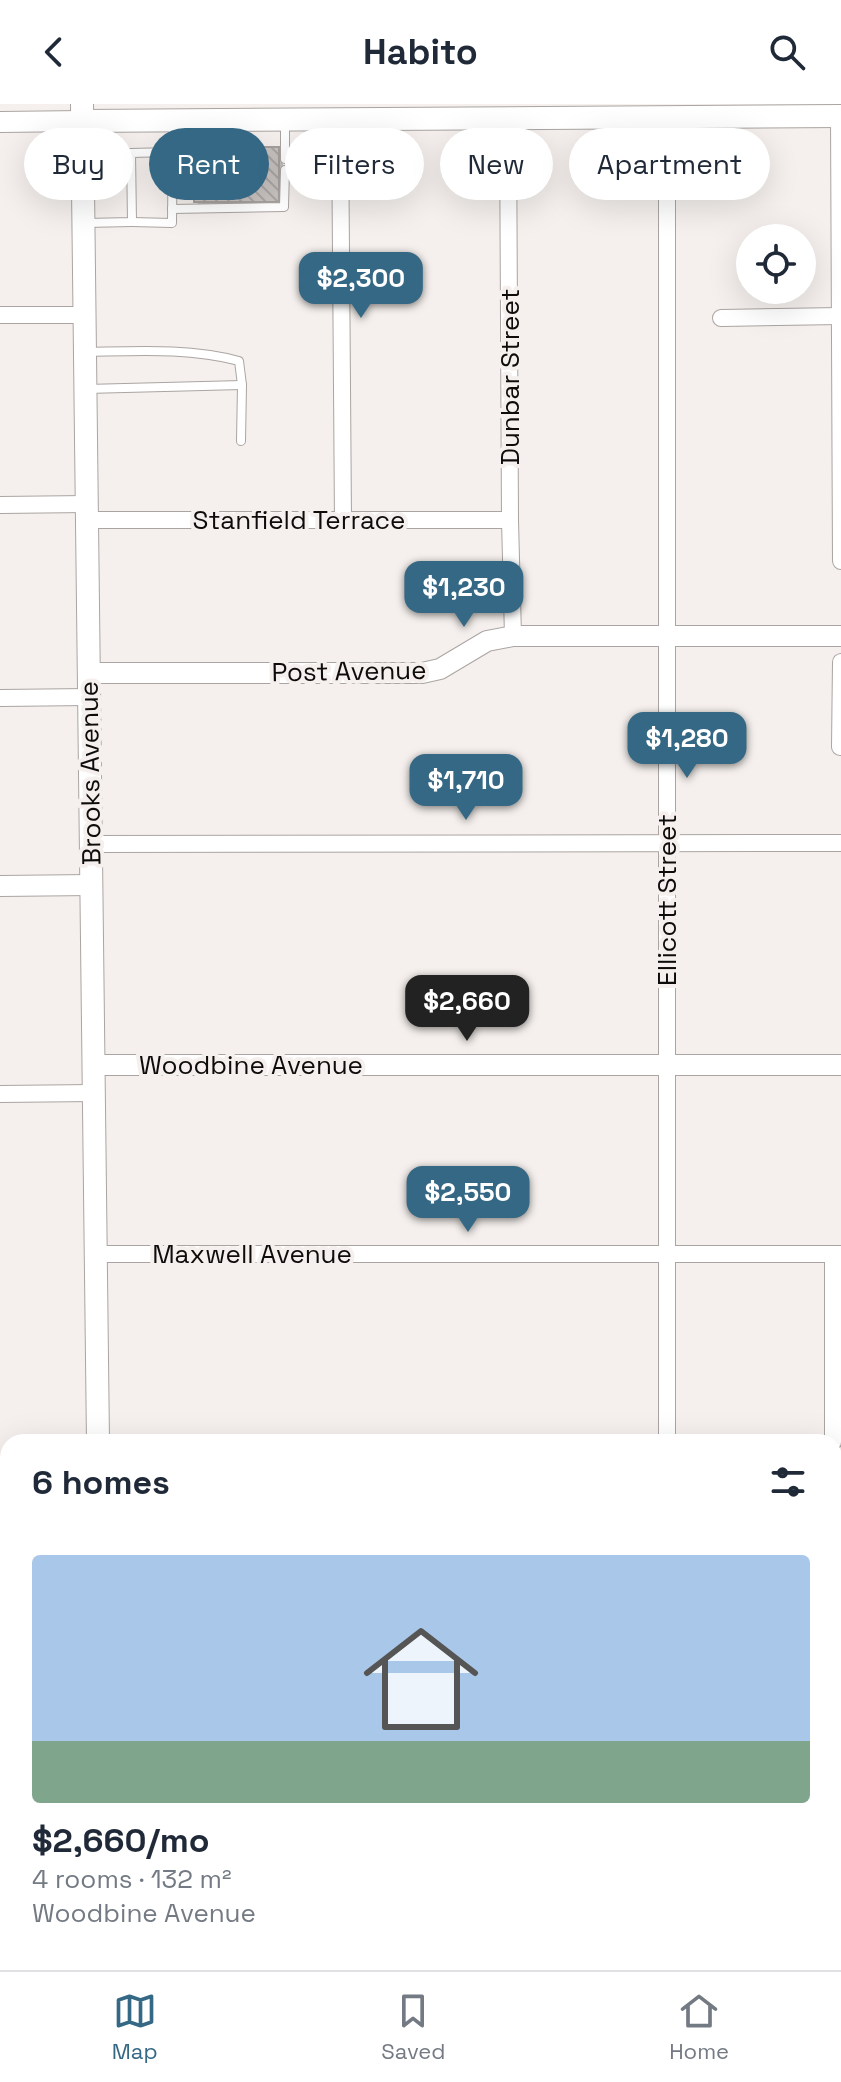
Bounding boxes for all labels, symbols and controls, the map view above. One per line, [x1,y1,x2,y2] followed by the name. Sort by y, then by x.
[363,29,478,75] text: Habito
[32,30,76,74] icon: back
[765,30,809,74] icon: search
[24,128,133,200] chip: Buy
[149,128,269,200] chip: Rent
[285,128,424,200] chip: Filters
[440,128,553,200] chip: New
[569,128,770,200] chip: Apartment
[736,224,816,304] map controls
[736,224,816,304] button: locate
[296,252,426,320] pin: $2,300
[317,261,405,295] text: $2,300
[493,289,527,465] street label: Dunbar Street
[193,503,405,537] street label: Stanfield Terrace
[399,561,529,629] pin: $1,230
[422,570,506,604] text: $1,230
[271,653,427,689] street label: Post Avenue
[71,681,109,865] street label: Brooks Avenue
[622,712,752,780] pin: $1,280
[645,721,729,755] text: $1,280
[401,754,531,822] pin: $1,710
[427,763,505,797] text: $1,710
[650,814,684,986] street label: Ellicott Street
[402,975,532,1043] pin: $2,660
[423,984,511,1018] text: $2,660
[139,1048,363,1082] street label: Woodbine Avenue
[403,1166,533,1234] pin: $2,550
[425,1175,511,1209] text: $2,550
[152,1237,352,1271] street label: Maxwell Avenue
[766,1460,810,1504] icon: filters
[32,1461,170,1504] text: 6 homes
[349,1607,493,1751] icon: home
[32,1819,210,1862] text: $2,660/mo
[32,1862,232,1896] text: 4 rooms · 132 m²
[32,1896,256,1930] text: Woodbine Avenue
[112,1989,158,2065] tab: Map
[381,1989,446,2065] tab: Saved
[669,1989,729,2065] tab: Home

